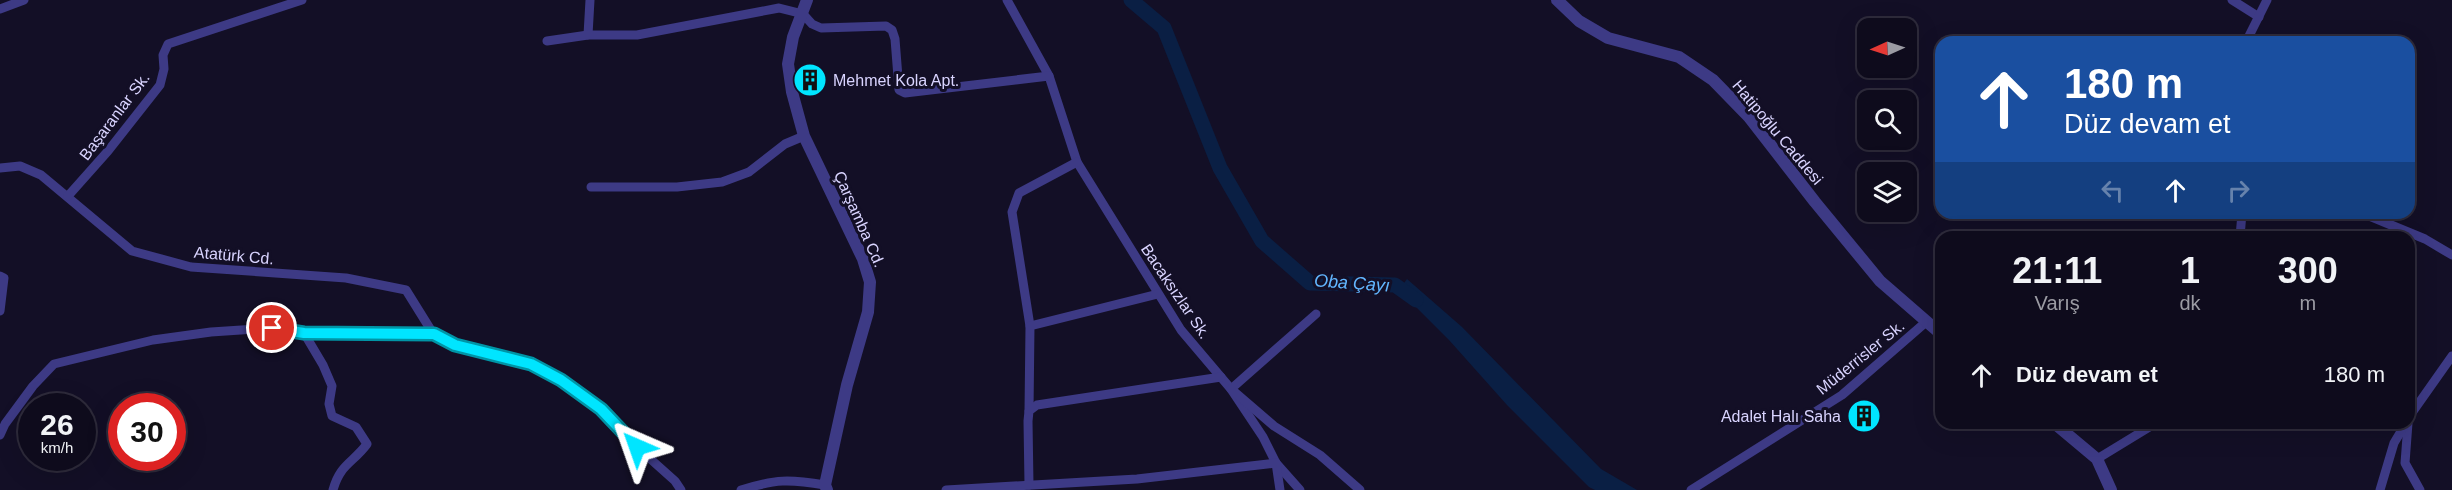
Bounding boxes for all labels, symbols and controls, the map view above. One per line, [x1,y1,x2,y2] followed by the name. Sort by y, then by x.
[1857,18,1917,78] north arrow
[1857,18,1917,222] map controls
[1965,60,2043,138] icon: ahead
[2064,60,2183,107] text: 180 m
[792,62,828,98] building icon: Mehmet Kola Apt.
[76,69,153,163] street label: Başaranlar Sk.
[833,72,959,89] place label: Mehmet Kola Apt.
[1729,77,1826,188] street label: Hatipoğlu Caddesi
[1857,90,1917,150] button: search
[2064,109,2231,139] text: Düz devam et
[1857,162,1917,222] button: layers
[831,169,888,270] street label: Çarşamba Cd.
[2096,174,2129,207] icon: left
[2159,174,2192,207] icon: ahead
[2222,174,2255,207] icon: right
[1138,241,1213,342] street label: Bacaksızlar Sk.
[193,244,275,267] street label: Atatürk Cd.
[2012,250,2102,291] text: 21:11
[2180,250,2200,291] text: 1
[2278,250,2338,291] text: 300
[1313,270,1391,296] water label: Oba Çayı
[2035,292,2080,314] text: Varış
[2179,292,2201,314] text: dk
[2299,292,2316,314] text: m
[246,302,297,353] pin
[255,311,288,344] icon: arrive
[1813,317,1907,398] street label: Müderrisler Sk.
[1965,359,1998,392] icon: ahead
[2016,362,2158,387] text: Düz devam et
[2324,362,2385,387] text: 180 m
[108,393,186,471] speed limit sign: 30
[1846,398,1882,434] building icon: Adalet Halı Saha
[40,408,74,441] text: 26
[1721,408,1841,425] place label: Adalet Halı Saha
[605,415,669,479] position arrow
[41,439,73,456] text: km/h

